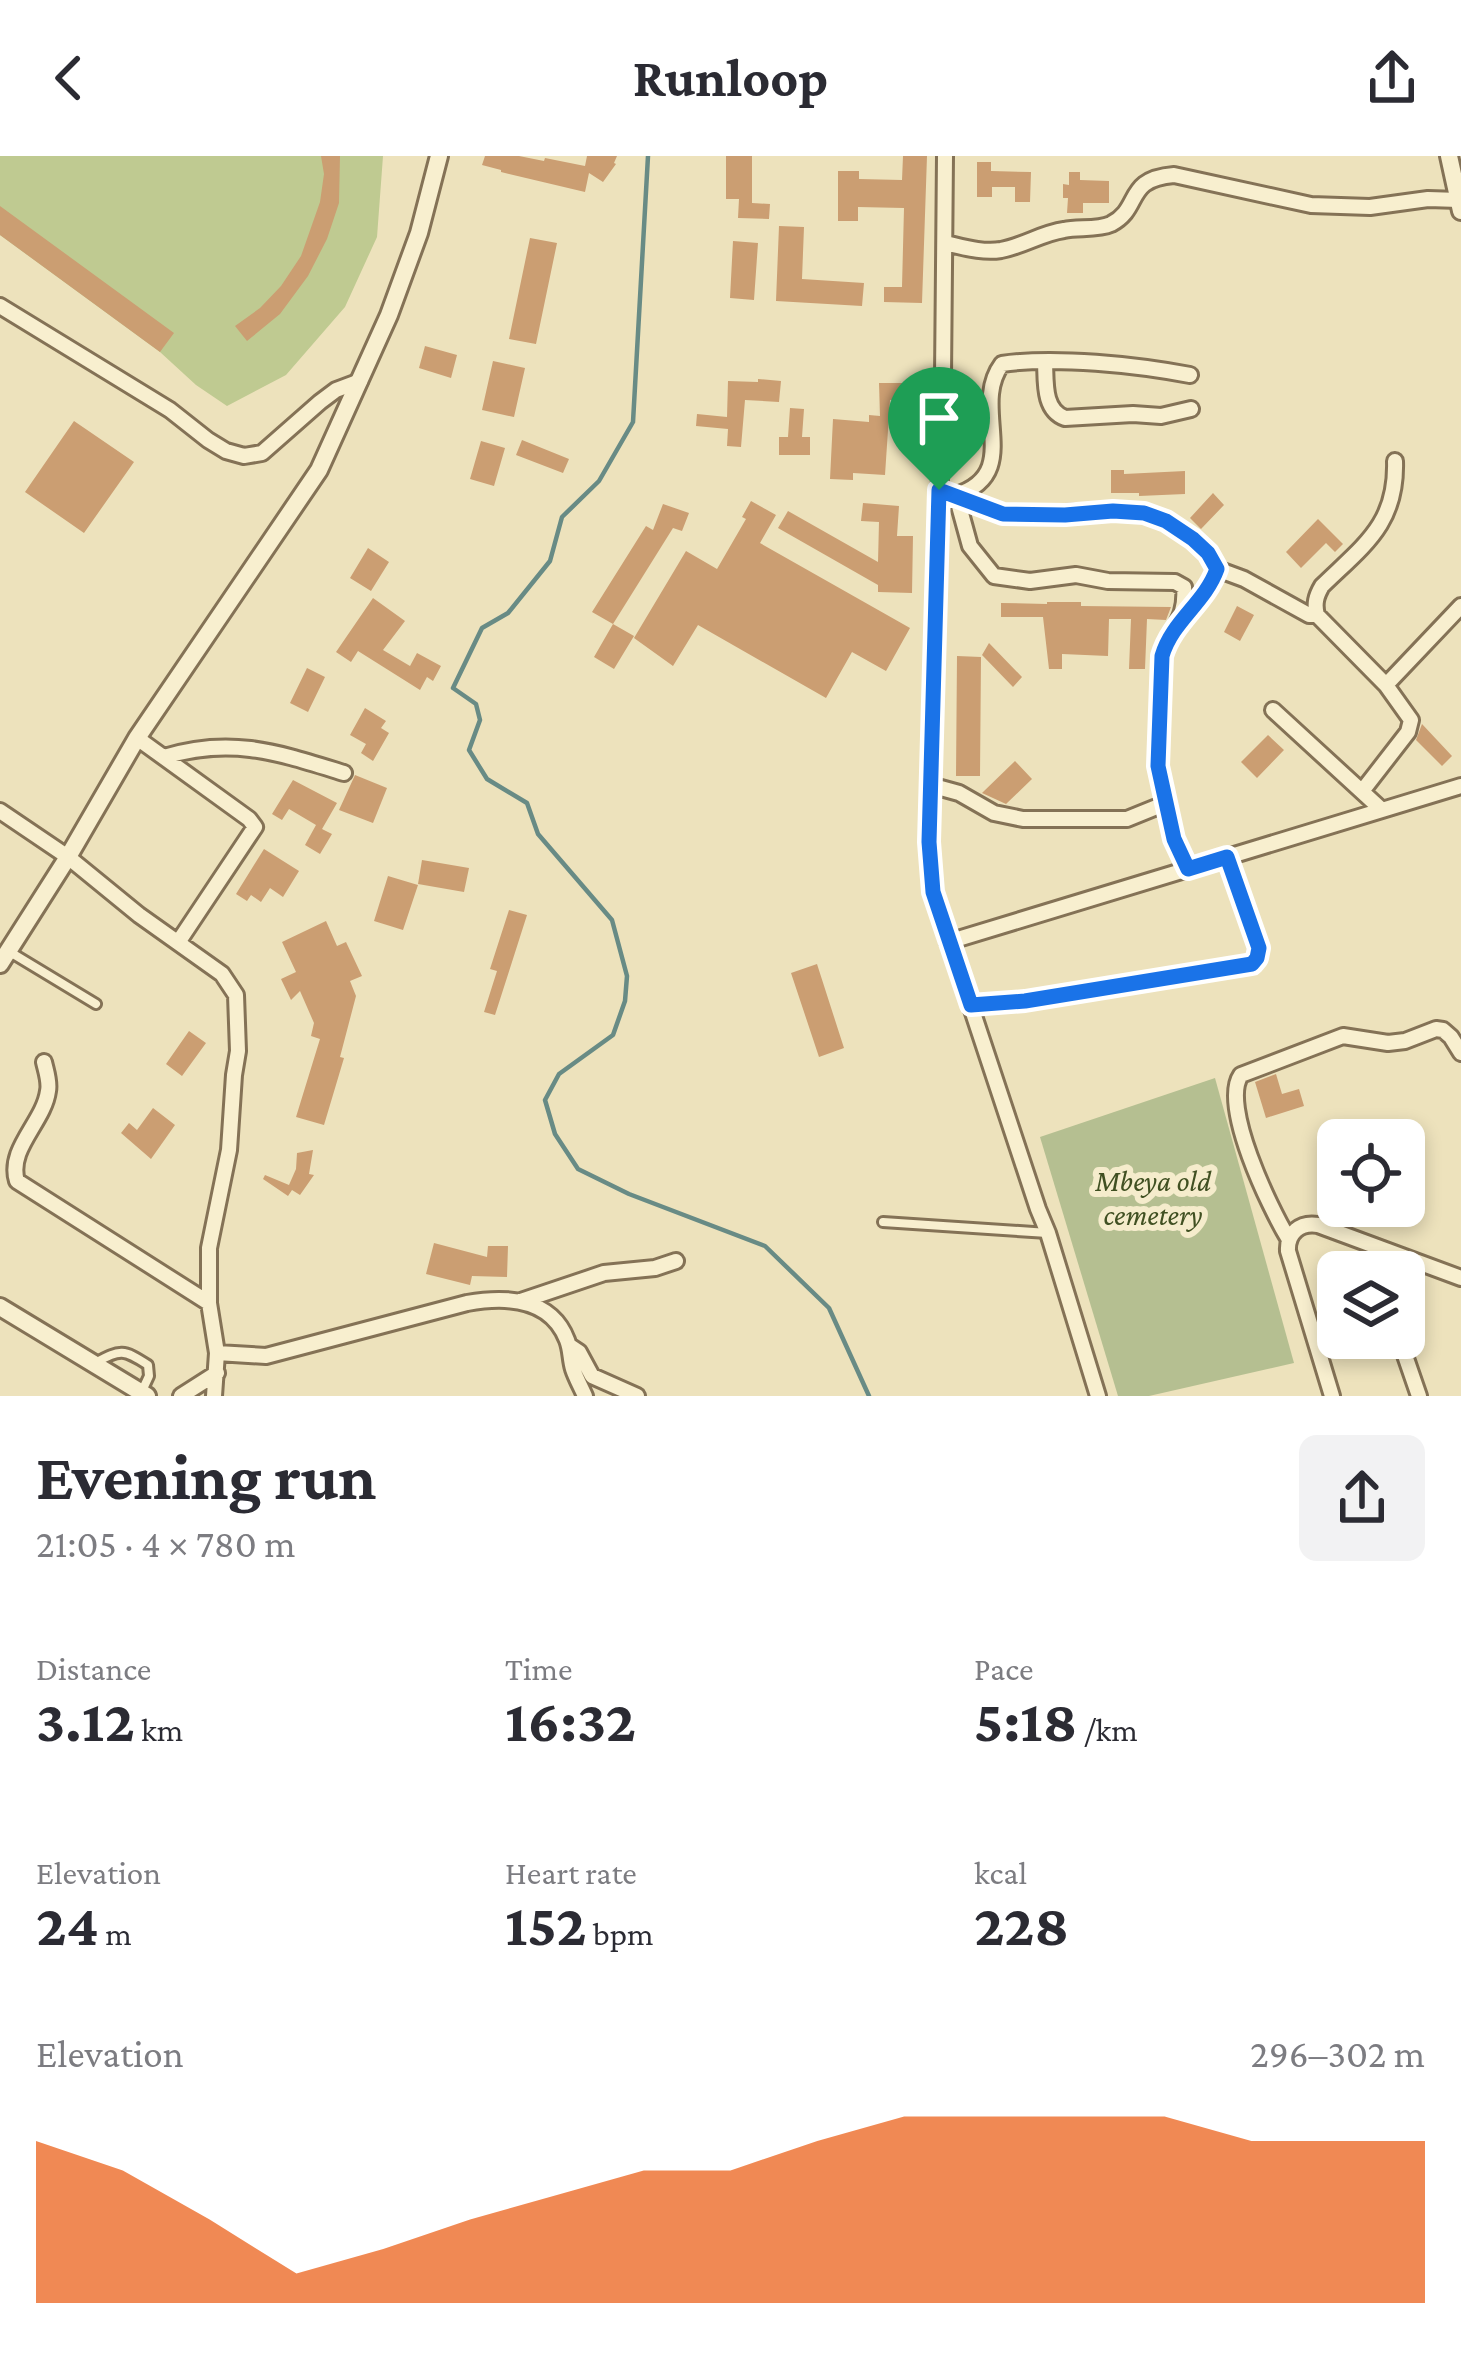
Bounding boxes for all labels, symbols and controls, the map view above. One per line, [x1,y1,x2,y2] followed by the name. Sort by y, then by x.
[36,45,102,111] icon: back
[1359,45,1425,111] icon: share
[633,48,828,108] text: Runloop
[888,367,990,490] pin
[906,385,972,451] icon: arrive
[1317,1119,1425,1359] map controls
[1317,1119,1425,1227] button: locate
[1094,1164,1212,1232] park label: Mbeya old cemetery
[1317,1251,1425,1359] button: layers
[1299,1435,1425,1561] button: share
[36,1440,376,1513] text: Evening run
[36,1522,295,1565] text: 21:05 · 4 × 780 m
[36,1650,151,1687] text: Distance
[505,1650,573,1687] text: Time
[974,1650,1033,1687] text: Pace
[36,1687,135,1754] text: 3.12
[505,1687,636,1754] text: 16:32
[974,1687,1077,1754] text: 5:18
[135,1711,183,1748] text: km
[1077,1711,1138,1748] text: /km
[36,1854,161,1891] text: Elevation
[505,1854,637,1891] text: Heart rate
[974,1854,1027,1891] text: kcal
[36,1891,99,1958] text: 24
[505,1891,587,1958] text: 152
[974,1891,1069,1958] text: 228
[99,1915,132,1952] text: m
[587,1915,654,1952] text: bpm
[36,2032,184,2075] text: Elevation
[1250,2032,1425,2075] text: 296–302 m

